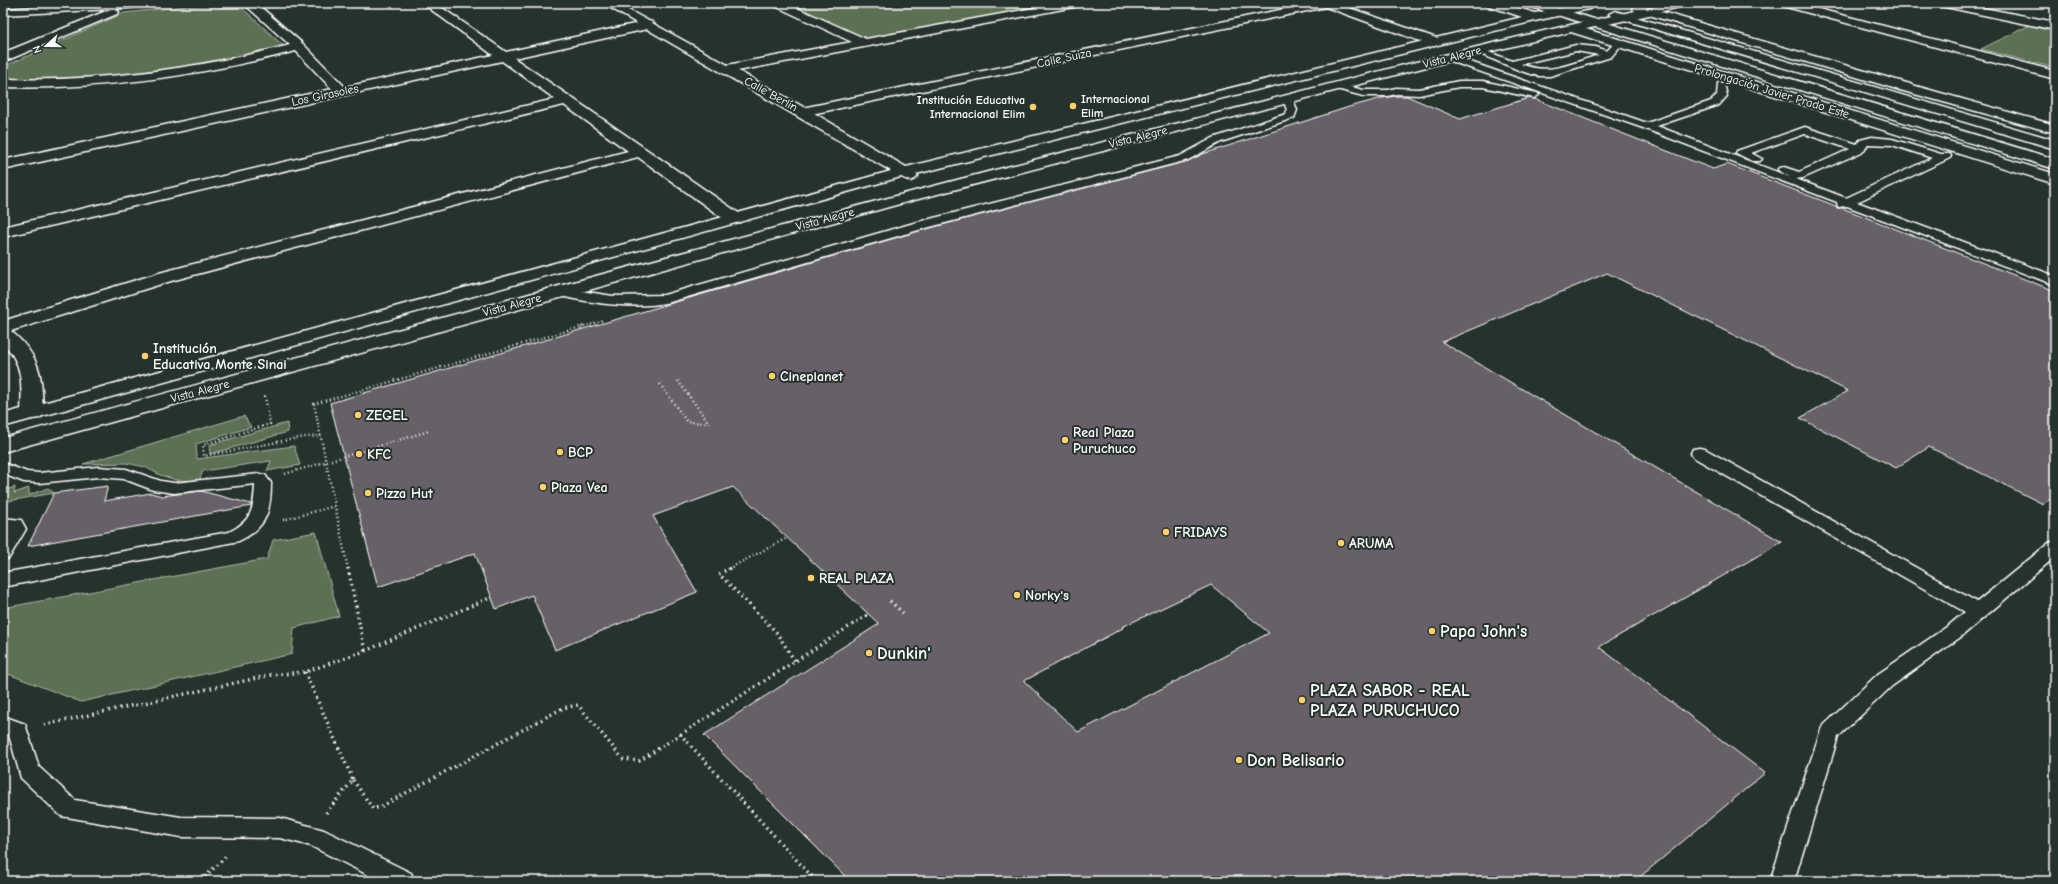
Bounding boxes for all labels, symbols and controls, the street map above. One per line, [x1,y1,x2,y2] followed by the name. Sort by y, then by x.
[26,26,66,66] north arrow
[1421,43,1483,71] street label: Vista Alegre
[30,44,44,55] text: N
[1035,45,1093,71] street label: Calle Suiza
[1693,61,1851,121] street label: Prolongación Javier Prado Este
[742,74,800,114] street label: Calle Berlín
[290,81,360,109] street label: Los Girasoles
[1081,92,1150,120] place label: Internacional Elim
[917,93,1025,121] place label: Institución Educativa Internacional Elim
[1068,101,1078,111] marker: Internacional Elim
[1028,102,1038,112] marker: Institución Educativa Internacional Elim
[1107,123,1169,151] street label: Vista Alegre
[794,204,856,234] street label: Vista Alegre
[481,290,543,320] street label: Vista Alegre
[153,340,287,373] place label: Institución Educativa Monte Sinai
[140,351,150,361] marker: Institución Educativa Monte Sinai
[780,368,843,385] place label: Cineplanet
[767,371,777,381] marker: Cineplanet
[169,376,231,406] street label: Vista Alegre
[366,407,408,424] place label: ZEGEL
[353,410,363,420] marker: ZEGEL
[1073,424,1136,457] place label: Real Plaza Puruchuco
[1060,435,1070,445] marker: Real Plaza Puruchuco
[568,444,593,461] place label: BCP
[367,446,391,463] place label: KFC
[555,447,565,457] marker: BCP
[354,449,364,459] marker: KFC
[551,479,608,496] place label: Plaza Vea
[538,482,548,492] marker: Plaza Vea
[376,485,433,502] place label: Pizza Hut
[363,488,373,498] marker: Pizza Hut
[1174,524,1228,541] place label: FRIDAYS
[1161,527,1171,537] marker: FRIDAYS
[1349,535,1394,552] place label: ARUMA
[1336,538,1346,548] marker: ARUMA
[819,570,894,587] place label: REAL PLAZA
[806,573,816,583] marker: REAL PLAZA
[1025,587,1069,604] place label: Norky's
[1012,590,1022,600] marker: Norky's
[1440,622,1527,641] place label: Papa John's
[1427,626,1437,636] marker: Papa John's
[877,644,931,663] place label: Dunkin'
[864,648,874,658] marker: Dunkin'
[1310,681,1470,720] place label: PLAZA SABOR - REAL PLAZA PURUCHUCO
[1297,695,1307,705] marker: PLAZA SABOR - REAL PLAZA PURUCHUCO
[1247,751,1344,770] place label: Don Belisario
[1234,755,1244,765] marker: Don Belisario

